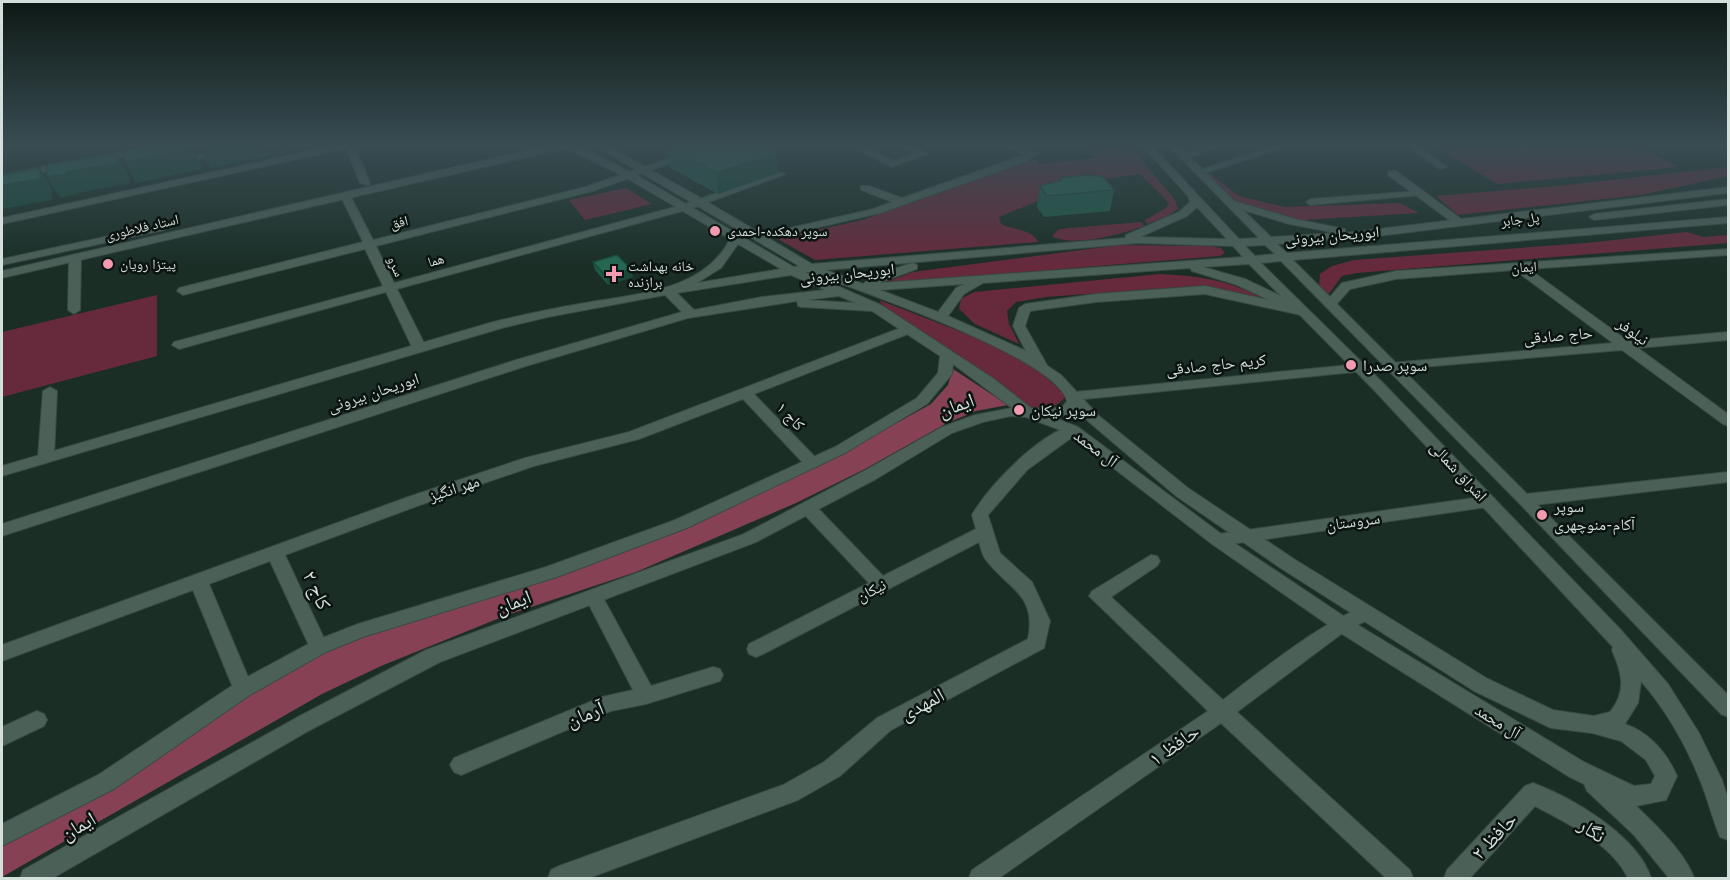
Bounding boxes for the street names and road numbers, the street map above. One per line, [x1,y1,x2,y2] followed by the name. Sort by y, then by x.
[1499,209,1540,231] street label: پل جابر
[104,211,180,244] street label: استاد فلاطوری
[388,212,410,234] street label: افق
[1284,222,1380,250] street label: ابوریحان بیرونی
[426,250,446,271] street label: هما
[383,253,408,280] street label: سرو
[1511,258,1537,277] street label: ایمان
[799,259,895,289] street label: ابوریحان بیرونی
[1612,313,1652,350] street label: نیلوفر
[1523,323,1594,349] street label: حاج صادقی
[1165,350,1268,380] street label: کریم حاج صادقی
[325,369,422,417] street label: ابوریحان بیرونی
[935,388,978,423] street label: ایمان
[772,398,809,435] street label: کاج ۱
[1070,426,1122,472] street label: آل محمد
[1425,438,1491,506] street label: اشراق شمالی
[426,471,482,507] street label: مهر انگیز
[1325,508,1381,536] street label: سروستان
[297,567,335,614] street label: کاج ۲
[853,575,890,607] street label: نیکان
[492,585,535,621] street label: ایمان
[896,683,949,726] street label: المهدی
[563,696,609,733] street label: آرمان
[1471,700,1525,744] street label: آل محمد
[1145,720,1205,772] street label: حافظ ۱
[57,807,100,846] street label: ایمان
[1467,808,1523,865] street label: حافظ ۲
[1573,813,1610,848] street label: نگار

